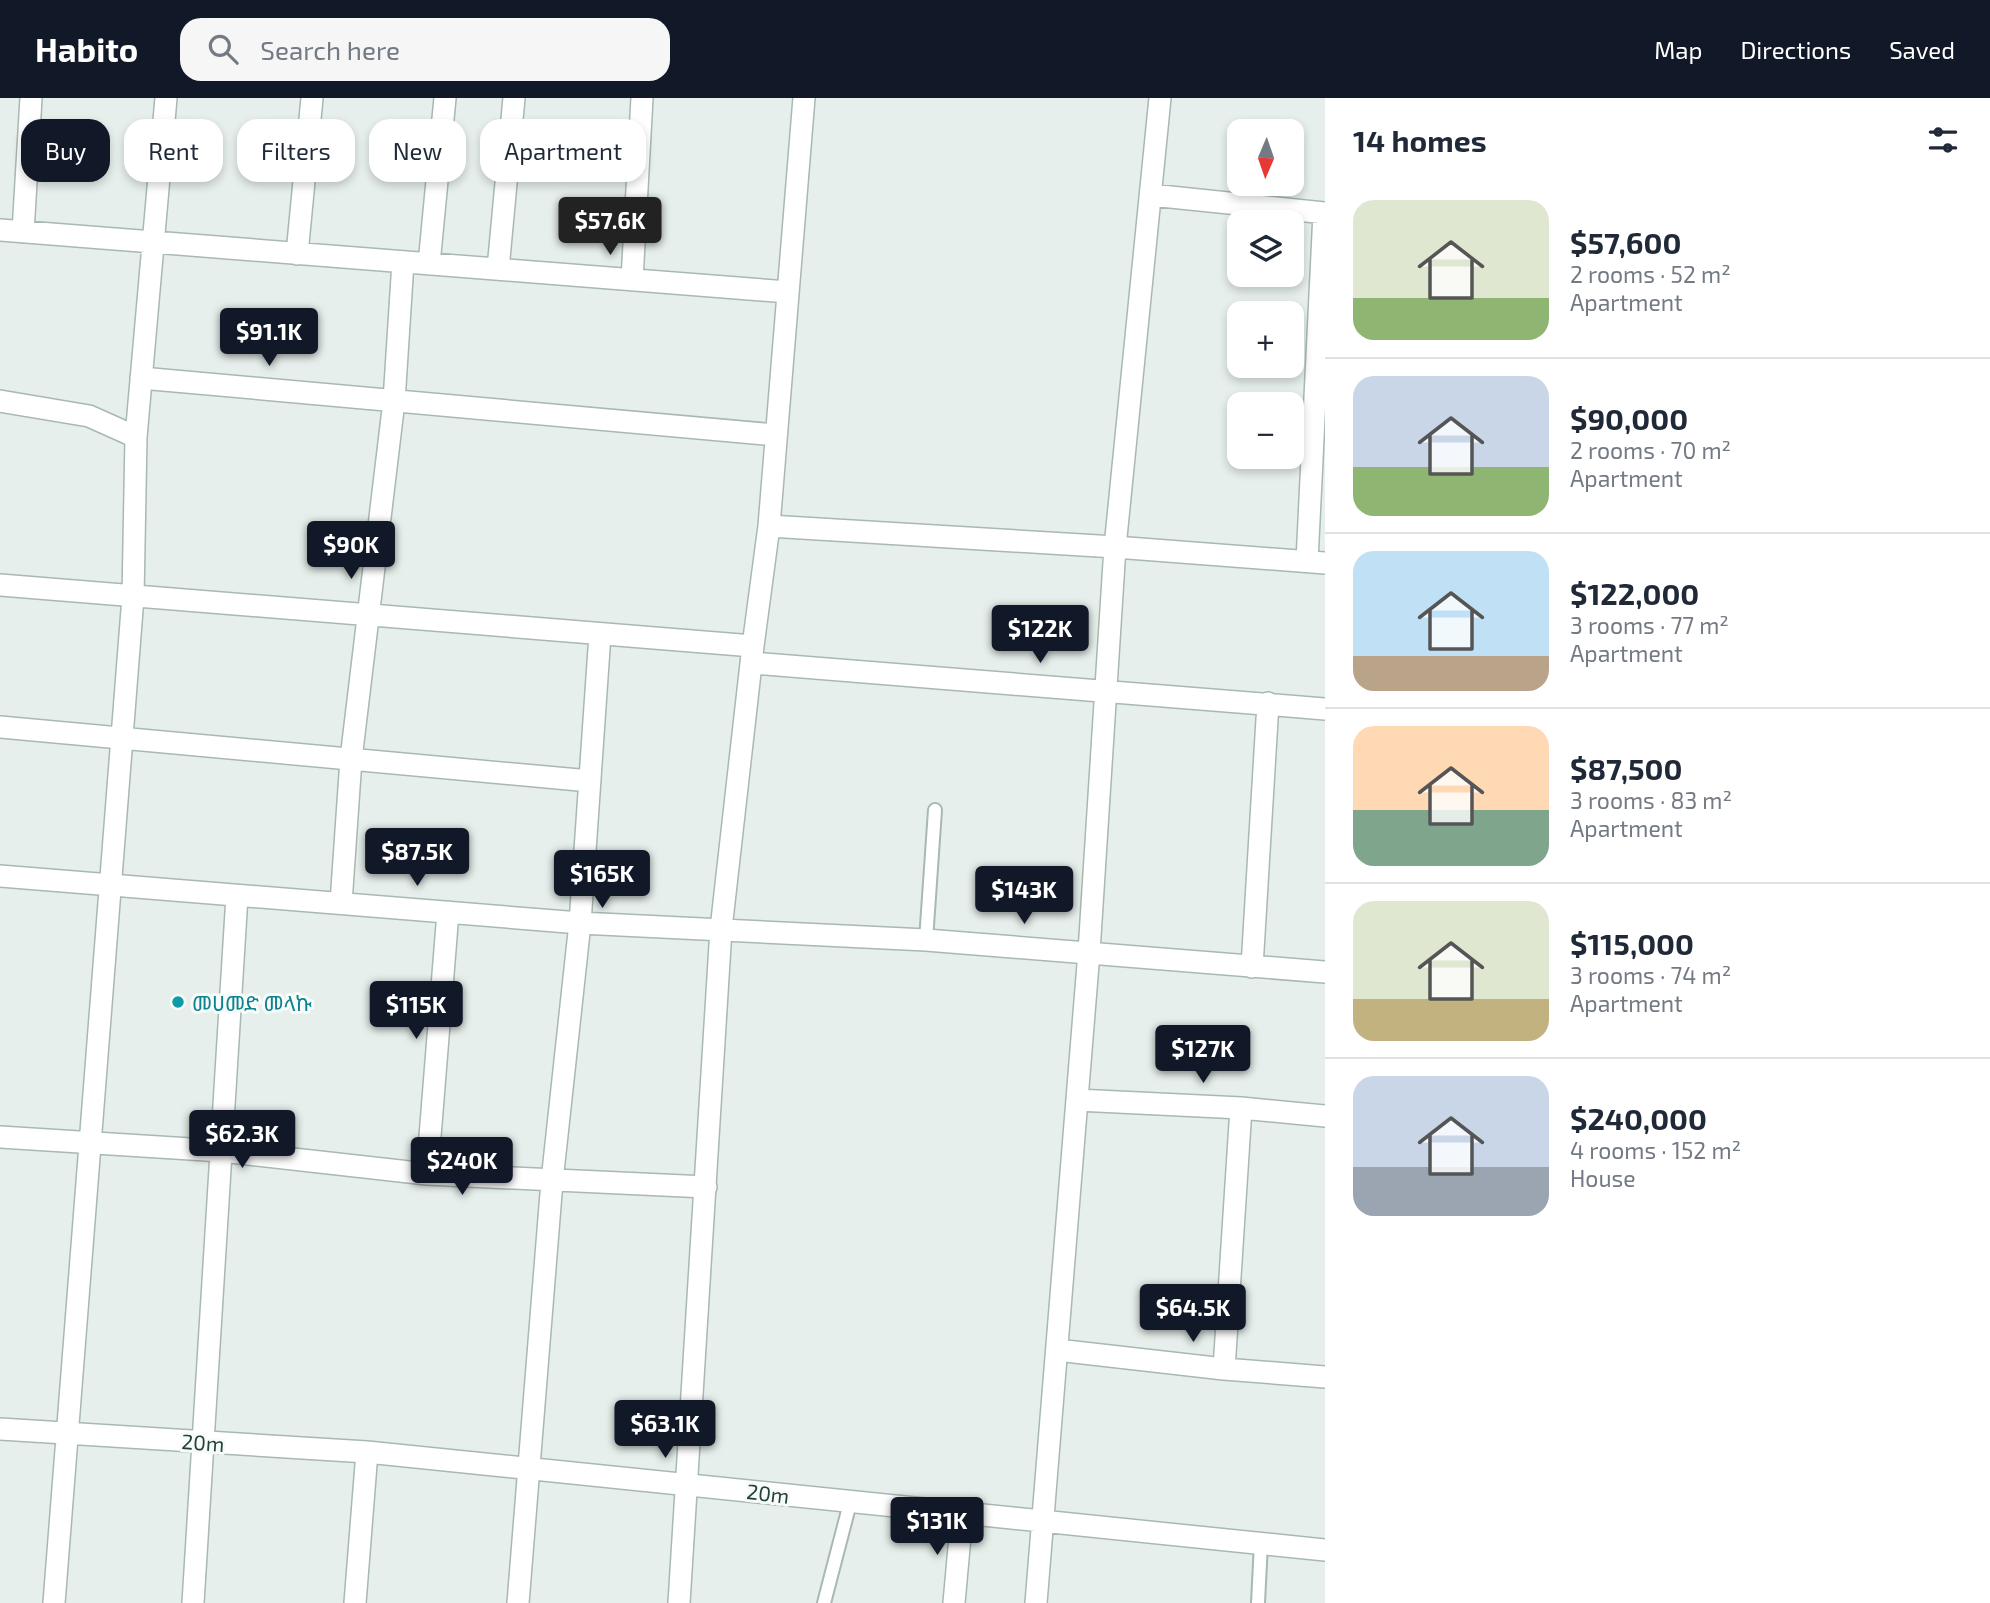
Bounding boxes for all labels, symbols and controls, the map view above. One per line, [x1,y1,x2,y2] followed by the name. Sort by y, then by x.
[180,18,670,81] search box
[35,29,138,69] text: Habito
[204,30,242,68] icon: search
[260,34,400,65] text: Search here
[1654,35,1702,64] text: Map
[1740,35,1851,64] text: Directions
[1889,35,1955,64] text: Saved
[21,119,110,182] chip: Buy
[124,119,223,182] chip: Rent
[237,119,355,182] chip: Filters
[369,119,466,182] chip: New
[480,119,646,182] chip: Apartment
[1227,119,1304,196] north arrow
[1227,119,1304,469] map controls
[1924,121,1962,159] icon: filters
[1353,122,1487,158] text: 14 homes
[553,198,667,257] pin: $57.6K
[575,206,646,234] text: $57.6K
[1227,210,1304,287] button: layers
[1570,224,1681,260] text: $57,600
[1409,228,1493,312] icon: home
[1570,260,1731,288] text: 2 rooms · 52 m²
[1570,288,1683,316] text: Apartment
[1227,301,1304,378] button: +
[212,308,326,368] pin: $91.1K
[236,317,302,345] text: $91.1K
[1227,392,1304,469] button: −
[1570,400,1688,436] text: $90,000
[1409,404,1493,488] icon: home
[1570,436,1731,464] text: 2 rooms · 70 m²
[1570,464,1683,492] text: Apartment
[310,522,392,581] pin: $90K
[323,530,379,558] text: $90K
[1570,575,1699,611] text: $122,000
[1409,579,1493,663] icon: home
[991,606,1089,665] pin: $122K
[1570,611,1729,639] text: 3 rooms · 77 m²
[1008,614,1072,642] text: $122K
[1570,639,1683,667] text: Apartment
[1570,750,1682,786] text: $87,500
[1409,754,1493,838] icon: home
[1570,786,1732,814] text: 3 rooms · 83 m²
[1570,814,1683,842] text: Apartment
[360,828,474,888] pin: $87.5K
[381,837,453,865] text: $87.5K
[553,850,651,910] pin: $165K
[570,859,634,887] text: $165K
[975,866,1073,926] pin: $143K
[991,875,1057,903] text: $143K
[1570,925,1694,961] text: $115,000
[1409,929,1493,1013] icon: home
[1570,961,1731,989] text: 3 rooms · 74 m²
[367,982,465,1041] pin: $115K
[1570,989,1683,1017] text: Apartment
[192,990,312,1015] place label: መሀመድ መላኩ
[386,990,446,1018] text: $115K
[170,994,186,1010] marker: መሀመድ መላኩ
[1154,1026,1252,1085] pin: $127K
[1171,1034,1235,1062] text: $127K
[1570,1100,1707,1136] text: $240,000
[1409,1104,1493,1188] icon: home
[185,1110,299,1170] pin: $62.3K
[205,1119,279,1147] text: $62.3K
[1570,1136,1741,1164] text: 4 rooms · 152 m²
[413,1138,511,1197] pin: $240K
[427,1146,497,1174] text: $240K
[1570,1164,1636,1192] text: House
[1136,1284,1250,1344] pin: $64.5K
[1156,1293,1230,1321] text: $64.5K
[608,1400,722,1460] pin: $63.1K
[630,1409,700,1437] text: $63.1K
[181,1428,225,1456] street label: 20m
[745,1478,791,1508] street label: 20m
[888,1498,986,1557] pin: $131K
[907,1506,967,1534] text: $131K

